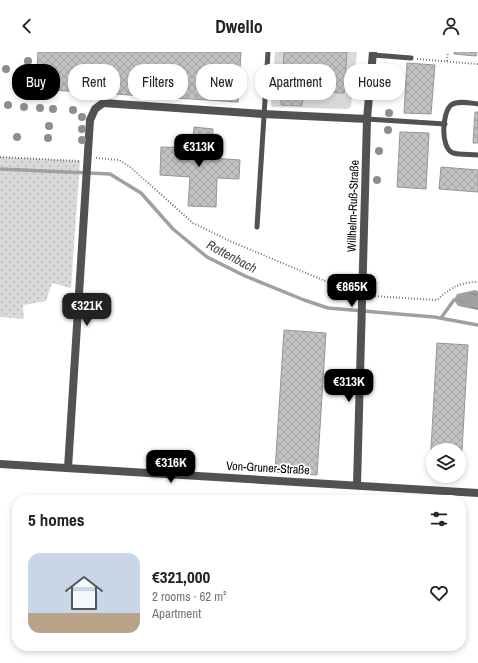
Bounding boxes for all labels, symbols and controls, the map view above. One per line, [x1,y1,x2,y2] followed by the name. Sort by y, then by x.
[215,14,263,39] text: Dwello
[16,15,38,37] icon: back
[440,15,462,37] icon: person
[12,64,60,100] chip: Buy
[68,64,120,100] chip: Rent
[128,64,188,100] chip: Filters
[196,64,247,100] chip: New
[255,64,336,100] chip: Apartment
[344,64,405,100] chip: House
[171,134,227,168] pin: €313K
[183,138,215,155] text: €313K
[343,160,363,252] street label: Willhelm-Ruß-Straße
[204,236,260,277] water label: Rottenbach
[324,274,380,308] pin: €865K
[336,278,368,295] text: €865K
[59,293,115,327] pin: €321K
[71,297,103,314] text: €321K
[321,369,377,403] pin: €313K
[333,373,365,390] text: €313K
[426,443,466,483] map controls
[426,443,466,483] button: layers
[143,450,199,484] pin: €316K
[155,454,187,471] text: €316K
[226,458,310,478] street label: Von-Gruner-Straße
[28,508,85,531] text: 5 homes
[428,508,450,530] icon: filters
[152,565,210,588] text: €321,000
[60,569,108,617] icon: home
[428,582,450,604] icon: heart
[152,588,227,605] text: 2 rooms · 62 m²
[152,605,201,622] text: Apartment

